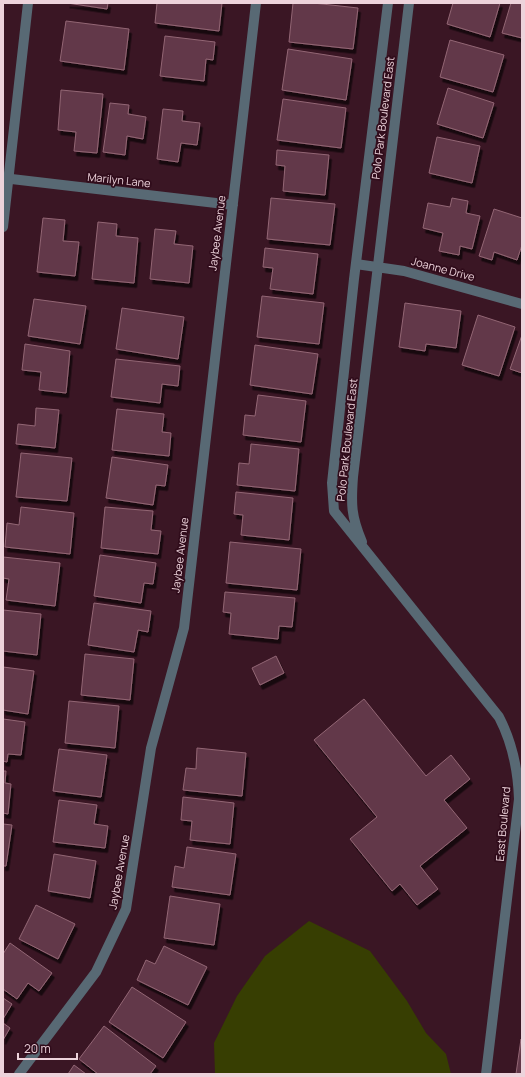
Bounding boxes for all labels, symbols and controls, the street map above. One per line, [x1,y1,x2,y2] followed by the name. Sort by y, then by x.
[368,56,397,180] street label: Polo Park Boulevard East
[87,169,152,190] street label: Marilyn Lane
[204,194,229,272] street label: Jaybee Avenue
[410,253,477,284] street label: Joanne Drive
[333,378,360,502] street label: Polo Park Boulevard East
[167,516,192,594] street label: Jaybee Avenue
[492,786,513,862] street label: East Boulevard
[105,833,133,911] street label: Jaybee Avenue
[18,1035,77,1061] scale bar
[24,1040,51,1057] text: 20 m

